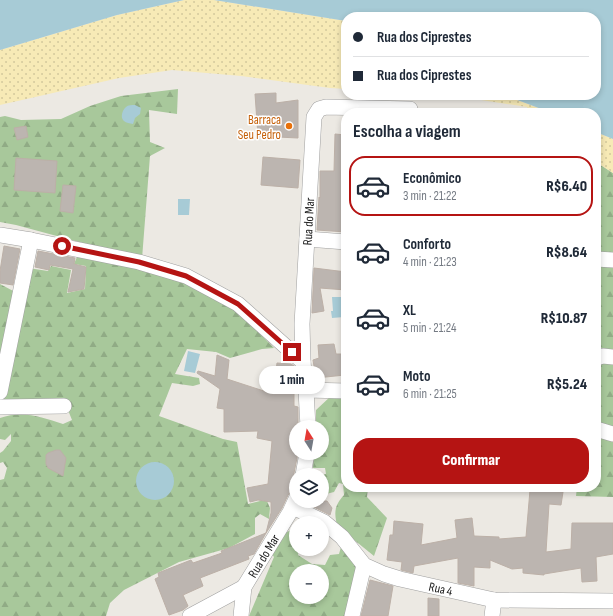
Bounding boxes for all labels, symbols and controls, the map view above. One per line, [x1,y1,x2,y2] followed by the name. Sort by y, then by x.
[377,28,471,47] text: Rua dos Ciprestes
[377,66,471,85] text: Rua dos Ciprestes
[238,112,281,143] place label: Barraca Seu Pedro
[284,121,294,131] marker: Barraca Seu Pedro
[353,121,461,142] text: Escolha a viagem
[355,168,391,204] icon: car
[403,169,461,188] text: Econômico
[546,177,587,196] text: R$6.40
[403,188,457,204] text: 3 min · 21:22
[300,197,318,246] street label: Rua do Mar
[355,234,391,270] icon: car
[403,235,451,254] text: Conforto
[53,237,71,255] route start
[546,243,587,262] text: R$8.64
[403,254,457,270] text: 4 min · 21:23
[355,300,391,336] icon: car
[403,301,416,320] text: XL
[541,309,587,328] text: R$10.87
[403,320,456,336] text: 5 min · 21:24
[283,343,301,361] route end
[259,366,325,394] callout: 1 min
[355,366,391,402] icon: car
[403,367,430,386] text: Moto
[280,372,304,388] text: 1 min
[547,375,587,394] text: R$5.24
[403,386,457,402] text: 6 min · 21:25
[289,420,329,460] north arrow
[289,420,329,604] map controls
[353,438,589,484] button: Confirmar
[289,468,329,508] button: layers
[289,516,329,556] button: +
[245,531,284,581] street label: Rua do Mar
[289,564,329,604] button: −
[427,579,455,600] street label: Rua 4

